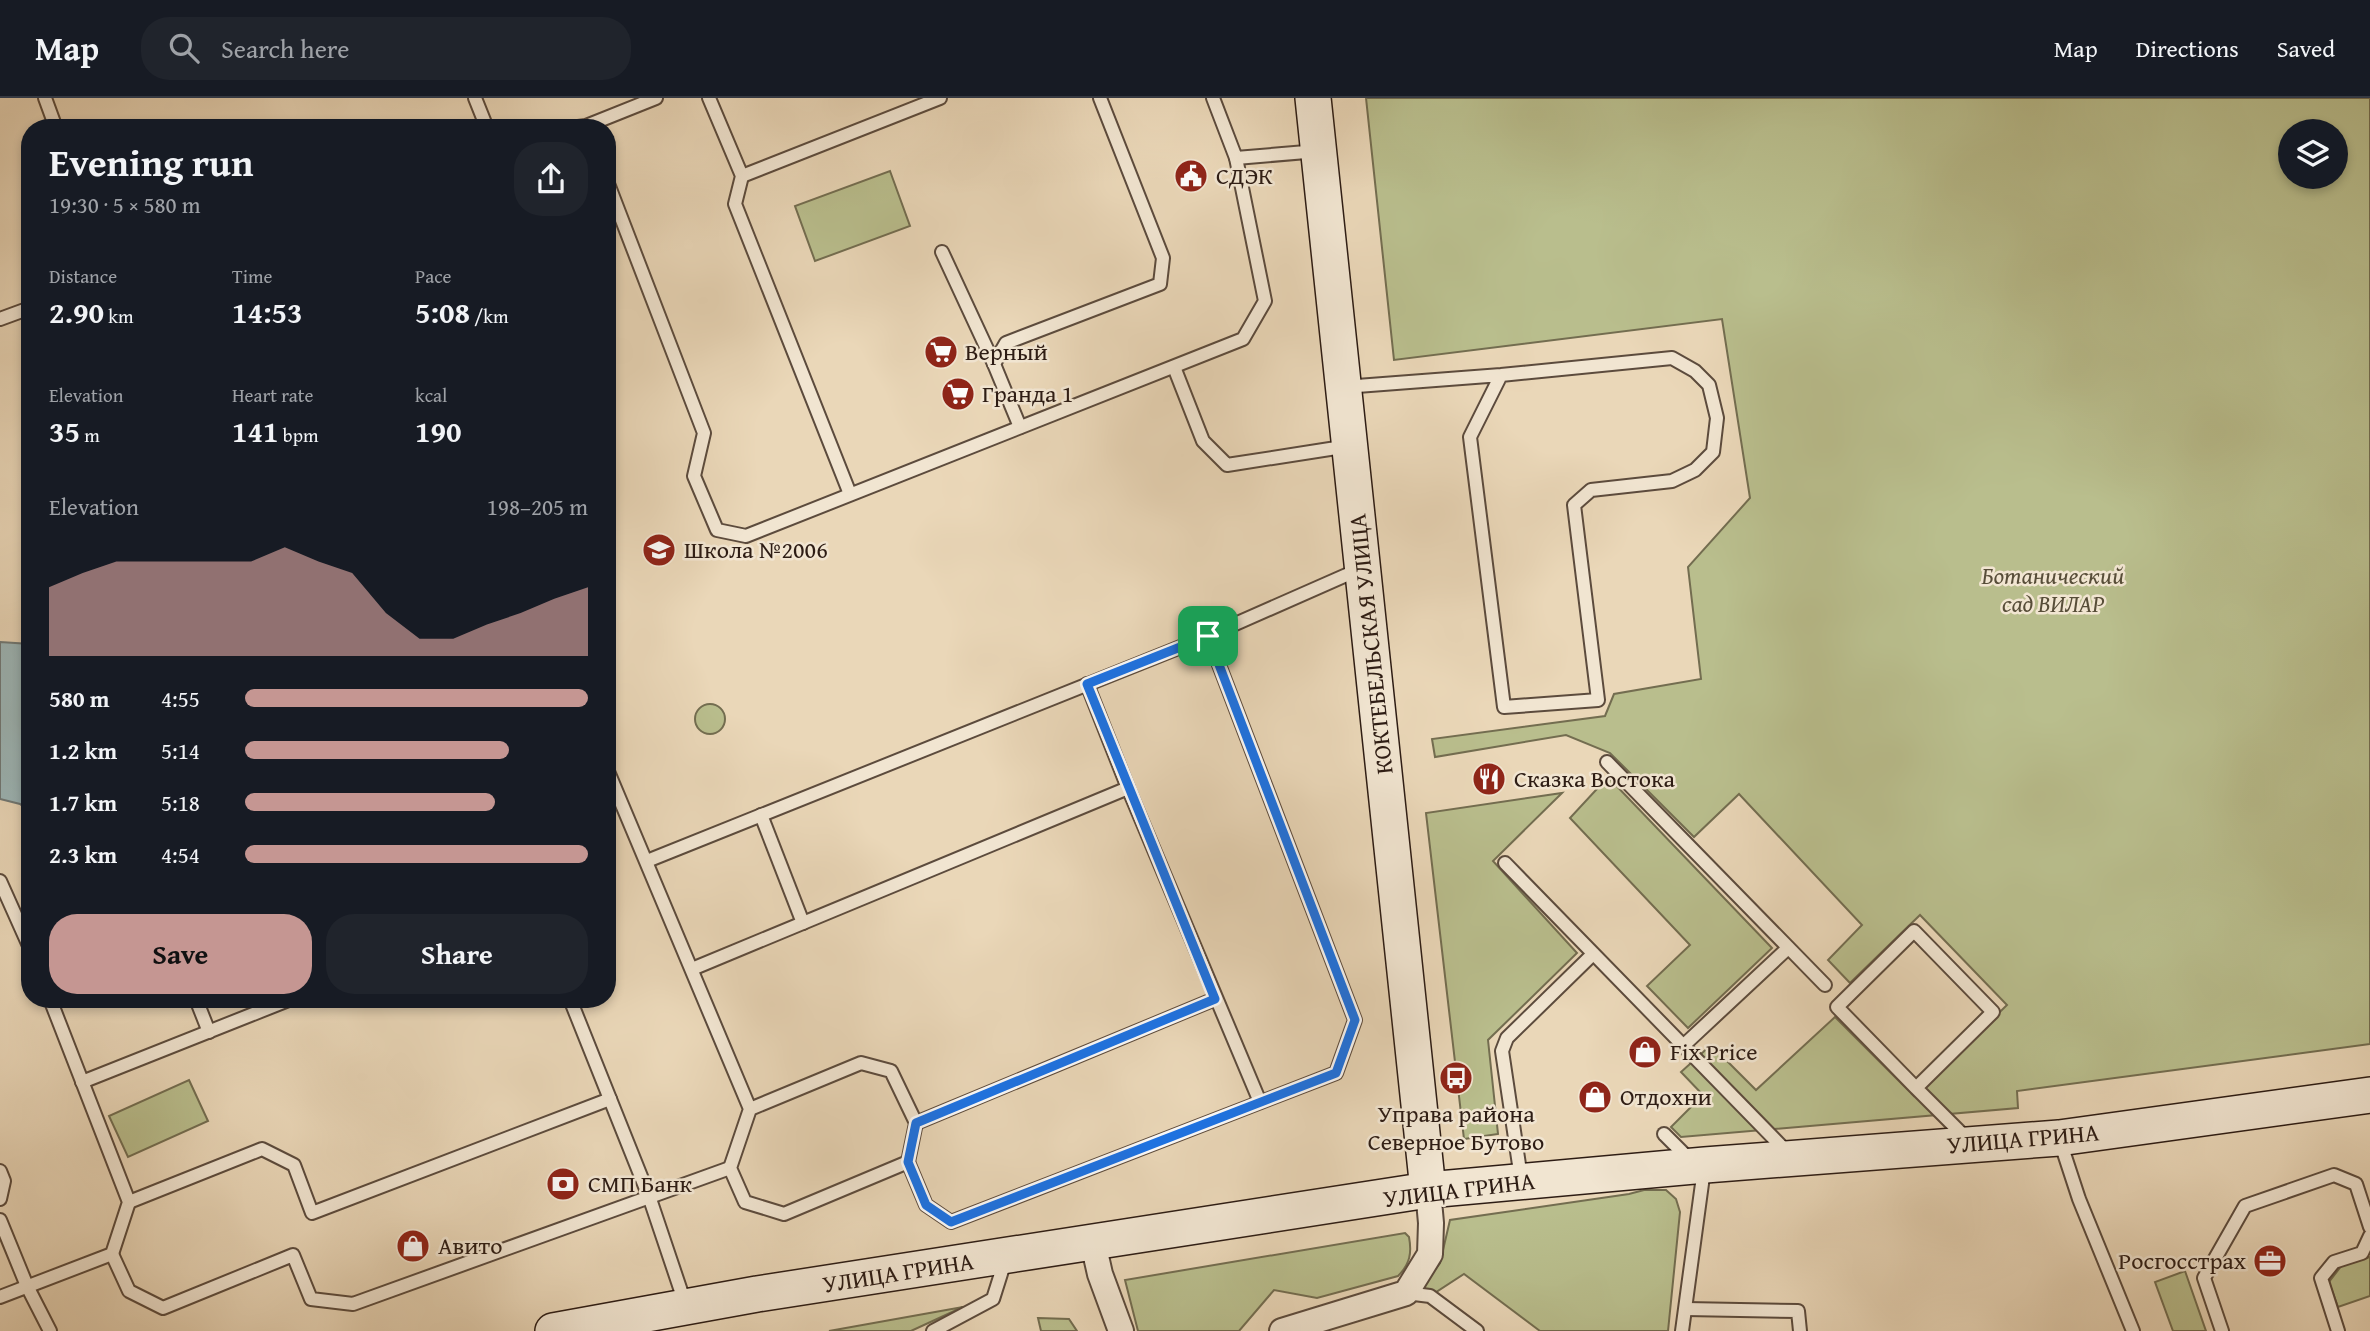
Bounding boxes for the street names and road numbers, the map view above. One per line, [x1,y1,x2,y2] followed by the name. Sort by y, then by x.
[1339,512,1402,776] street label: КОКТЕБЕЛЬСКАЯ УЛИЦА
[1945,1114,2101,1163] street label: УЛИЦА ГРИНА
[1381,1163,1537,1216] street label: УЛИЦА ГРИНА
[820,1243,976,1302] street label: УЛИЦА ГРИНА

